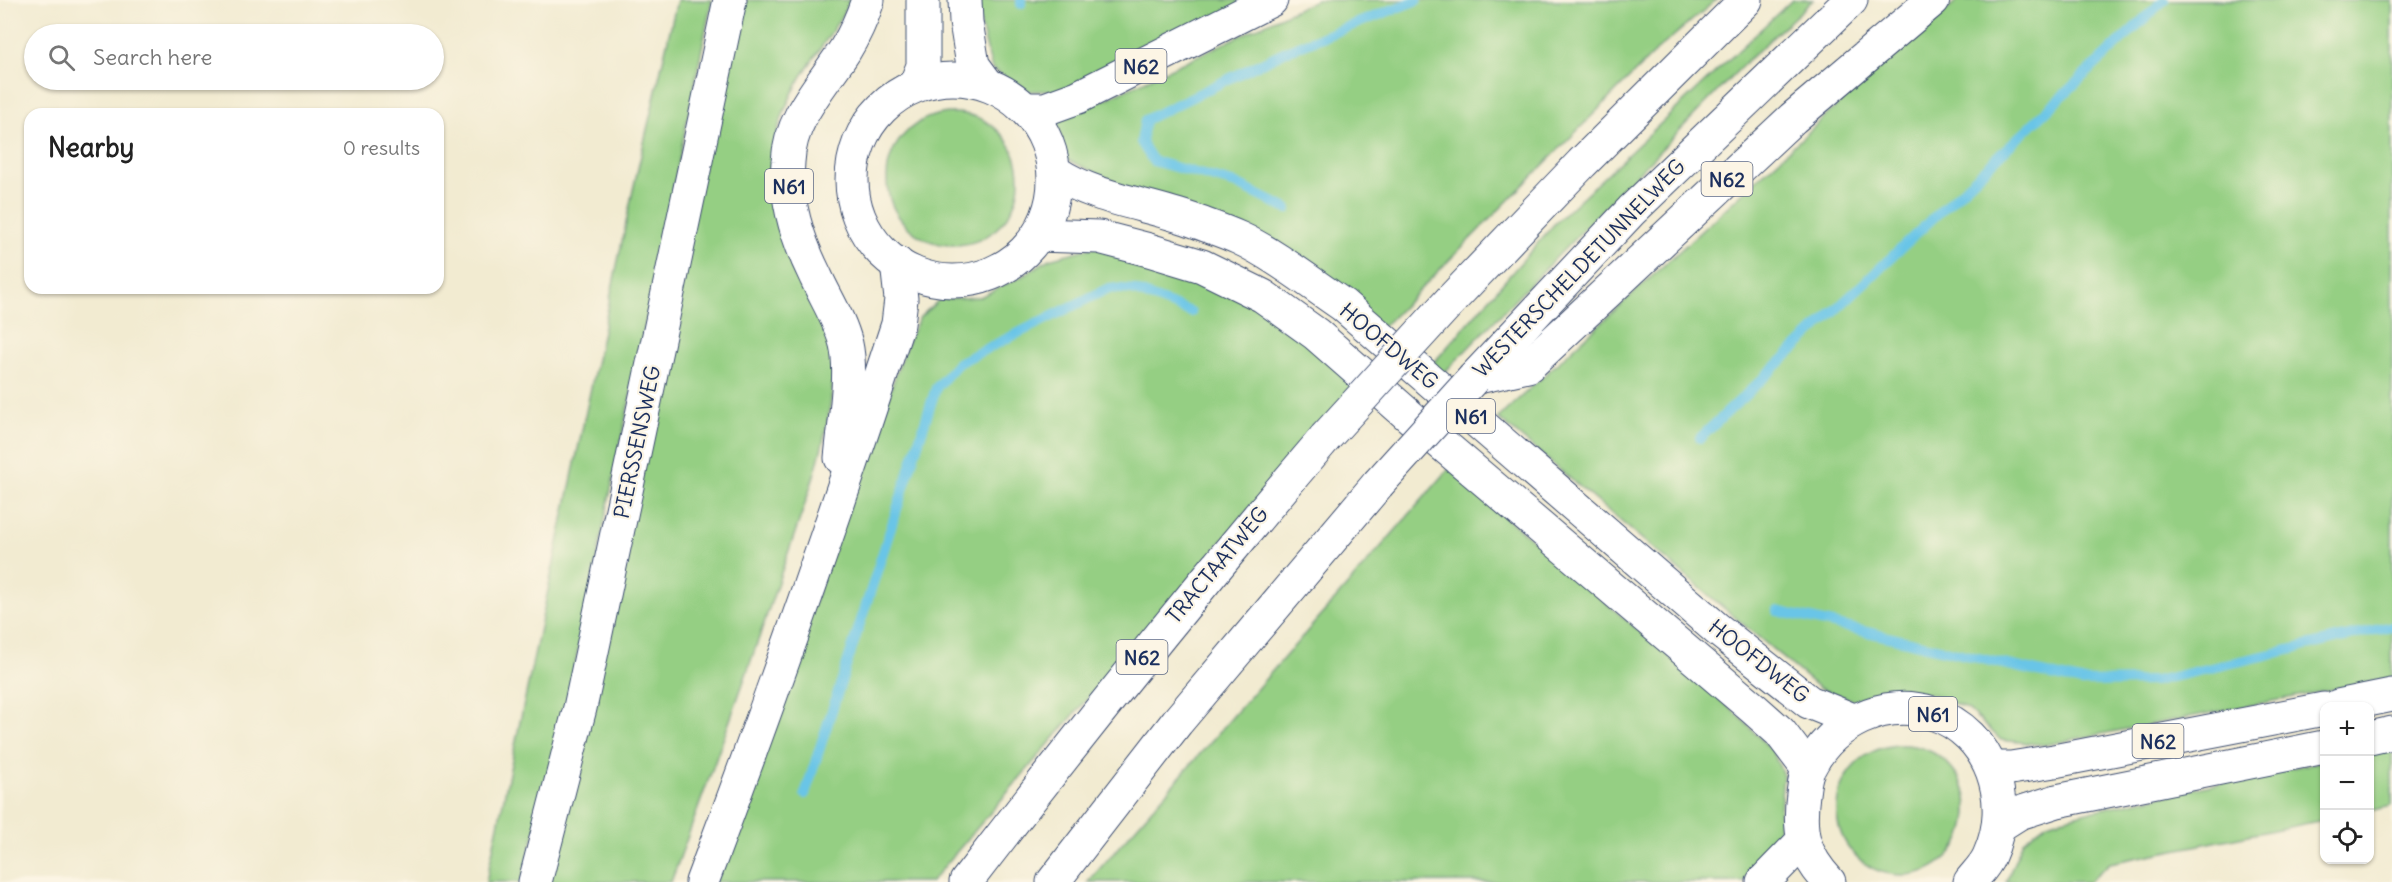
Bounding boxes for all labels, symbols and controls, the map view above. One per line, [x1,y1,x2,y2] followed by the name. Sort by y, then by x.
[24,24,444,90] search box
[45,41,78,74] icon: search
[93,43,212,71] text: Search here
[1116,49,1166,83] road number: N62
[48,131,134,164] text: Nearby
[343,135,420,160] text: 0 results
[1467,153,1691,383] street label: WESTERSCHELDETUNNELWEG
[1702,162,1752,196] road number: N62
[765,169,813,203] road number: N61
[1334,297,1444,395] street label: HOOFDWEG
[608,363,666,521] street label: PIERSSENSWEG
[1447,399,1495,433] road number: N61
[1160,501,1274,629] street label: TRACTAATWEG
[1703,613,1815,709] street label: HOOFDWEG
[1116,640,1168,674] road number: N62
[1909,697,1957,731] road number: N61
[2320,702,2374,864] map controls
[2320,702,2374,756] button: +
[2132,724,2184,758] road number: N62
[2320,756,2374,810] button: −
[2320,810,2374,864] button: locate

